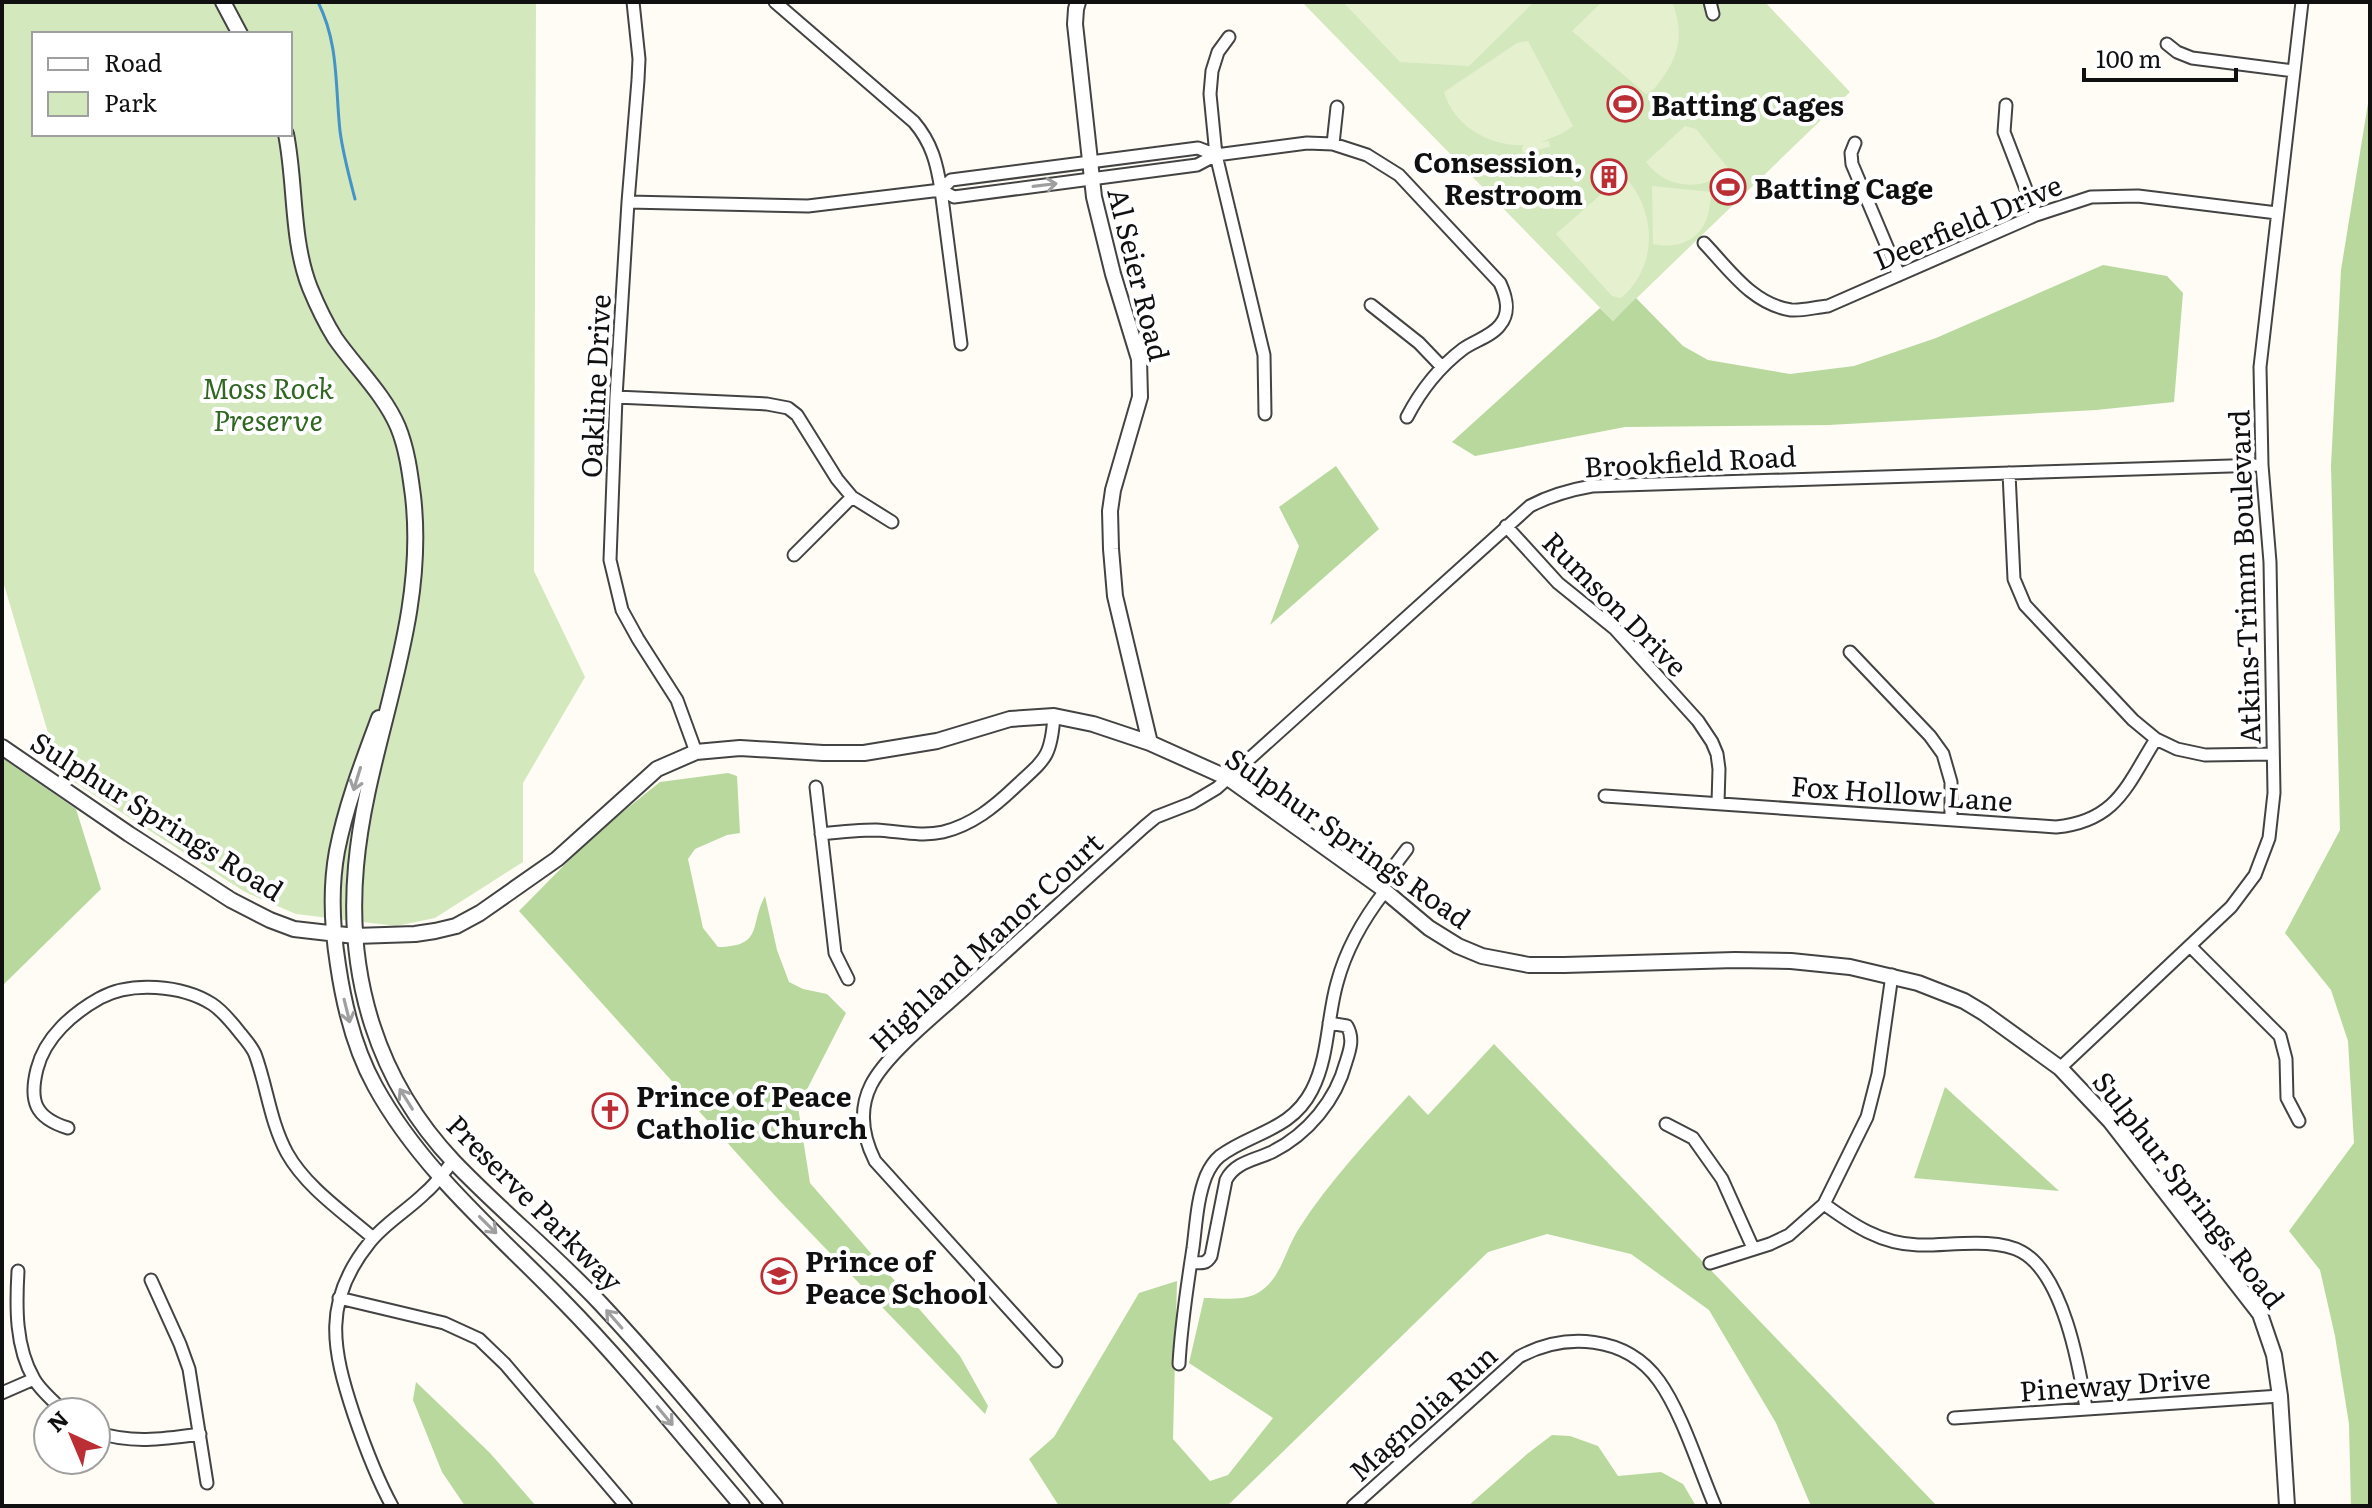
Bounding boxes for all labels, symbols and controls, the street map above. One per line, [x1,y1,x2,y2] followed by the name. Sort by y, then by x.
[32,32,292,136] legend
[2084,32,2236,82] scale bar
[2096,40,2162,75] text: 100 m
[104,44,163,79] text: Road
[1651,83,1844,125] place label: Batting Cages
[104,84,157,119] text: Park
[1606,85,1644,123] sports icon: Batting Cages
[1413,140,1583,214] place label: Consession, Restroom
[1590,158,1628,196] building icon: Consession, Restroom
[1866,162,2068,280] street label: Deerfield Drive
[1754,166,1933,208] place label: Batting Cage
[1709,168,1747,206] sports icon: Batting Cage
[1031,178,1058,193] one-way arrow
[1098,183,1182,365] street label: Al Seier Road
[568,293,620,479] street label: Oakline Drive
[202,366,334,440] park label: Moss Rock Preserve
[2216,409,2270,745] street label: Atkins-Trimm Boulevard
[1583,433,1797,487] street label: Brookfield Road
[1534,521,1698,685] street label: Rumson Drive
[24,720,292,910] street label: Sulphur Springs Road
[1218,736,1480,938] street label: Sulphur Springs Road
[1790,763,2014,821] street label: Fox Hollow Lane
[349,766,364,792] one-way arrow
[859,821,1112,1061] street label: Highland Manor Court
[341,998,356,1024] one-way arrow
[2084,1061,2296,1317] street label: Sulphur Springs Road
[636,1074,868,1148] place label: Prince of Peace Catholic Church
[397,1088,413,1111] one-way arrow
[591,1092,629,1130] church icon: Prince of Peace Catholic Church
[438,1104,634,1300] street label: Preserve Parkway
[478,1215,497,1234] one-way arrow
[805,1239,988,1313] place label: Prince of Peace School
[760,1257,798,1295] school or university icon: Prince of Peace School
[606,1310,624,1330] one-way arrow
[1338,1334,1506,1490] street label: Magnolia Run
[2018,1355,2212,1411] street label: Pineway Drive
[32,1396,112,1476] north arrow
[39,1402,75,1439] text: N
[656,1405,674,1425] one-way arrow

